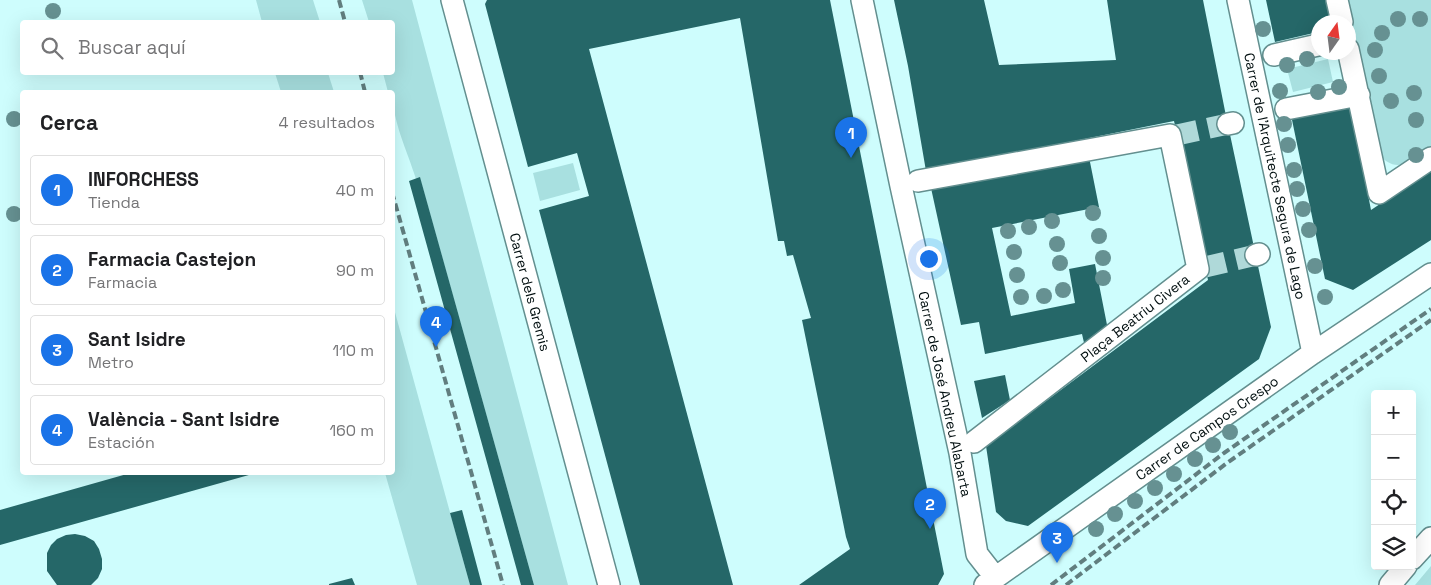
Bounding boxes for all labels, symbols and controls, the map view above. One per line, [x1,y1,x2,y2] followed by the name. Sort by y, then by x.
[1311,15,1356,60] north arrow
[20,20,395,75] search box
[38,34,66,62] icon: search
[78,35,186,60] text: Buscar aquí
[1240,51,1310,301] street label: Carrer de l'Arquitecte Segura de Lago
[40,109,98,136] text: Cerca
[279,112,375,133] text: 4 resultados
[835,117,867,158] pin: 1
[88,167,199,192] text: INFORCHESS
[53,180,61,201] text: 1
[336,180,374,201] text: 40 m
[88,192,140,213] text: Tienda
[506,231,554,353] street label: Carrer dels Gremis
[916,246,942,272] your location
[88,247,256,272] text: Farmacia Castejon
[52,260,62,281] text: 2
[336,260,374,281] text: 90 m
[1077,270,1193,366] street label: Plaça Beatriu Civera
[88,272,157,293] text: Farmacia
[914,289,976,499] street label: Carrer de José Andreu Alabarta
[420,306,452,347] pin: 4
[88,327,186,352] text: Sant Isidre
[52,340,62,361] text: 3
[332,340,374,361] text: 110 m
[88,352,134,373] text: Metro
[1132,372,1282,484] street label: Carrer de Campos Crespo
[1371,390,1416,570] map controls
[1371,390,1416,435] button: +
[88,407,280,432] text: València - Sant Isidre
[52,420,62,441] text: 4
[329,420,374,441] text: 160 m
[88,432,155,453] text: Estación
[1371,435,1416,480] button: −
[1371,480,1416,525] button: locate
[914,488,946,529] pin: 2
[1041,522,1073,563] pin: 3
[1371,525,1416,570] button: layers

